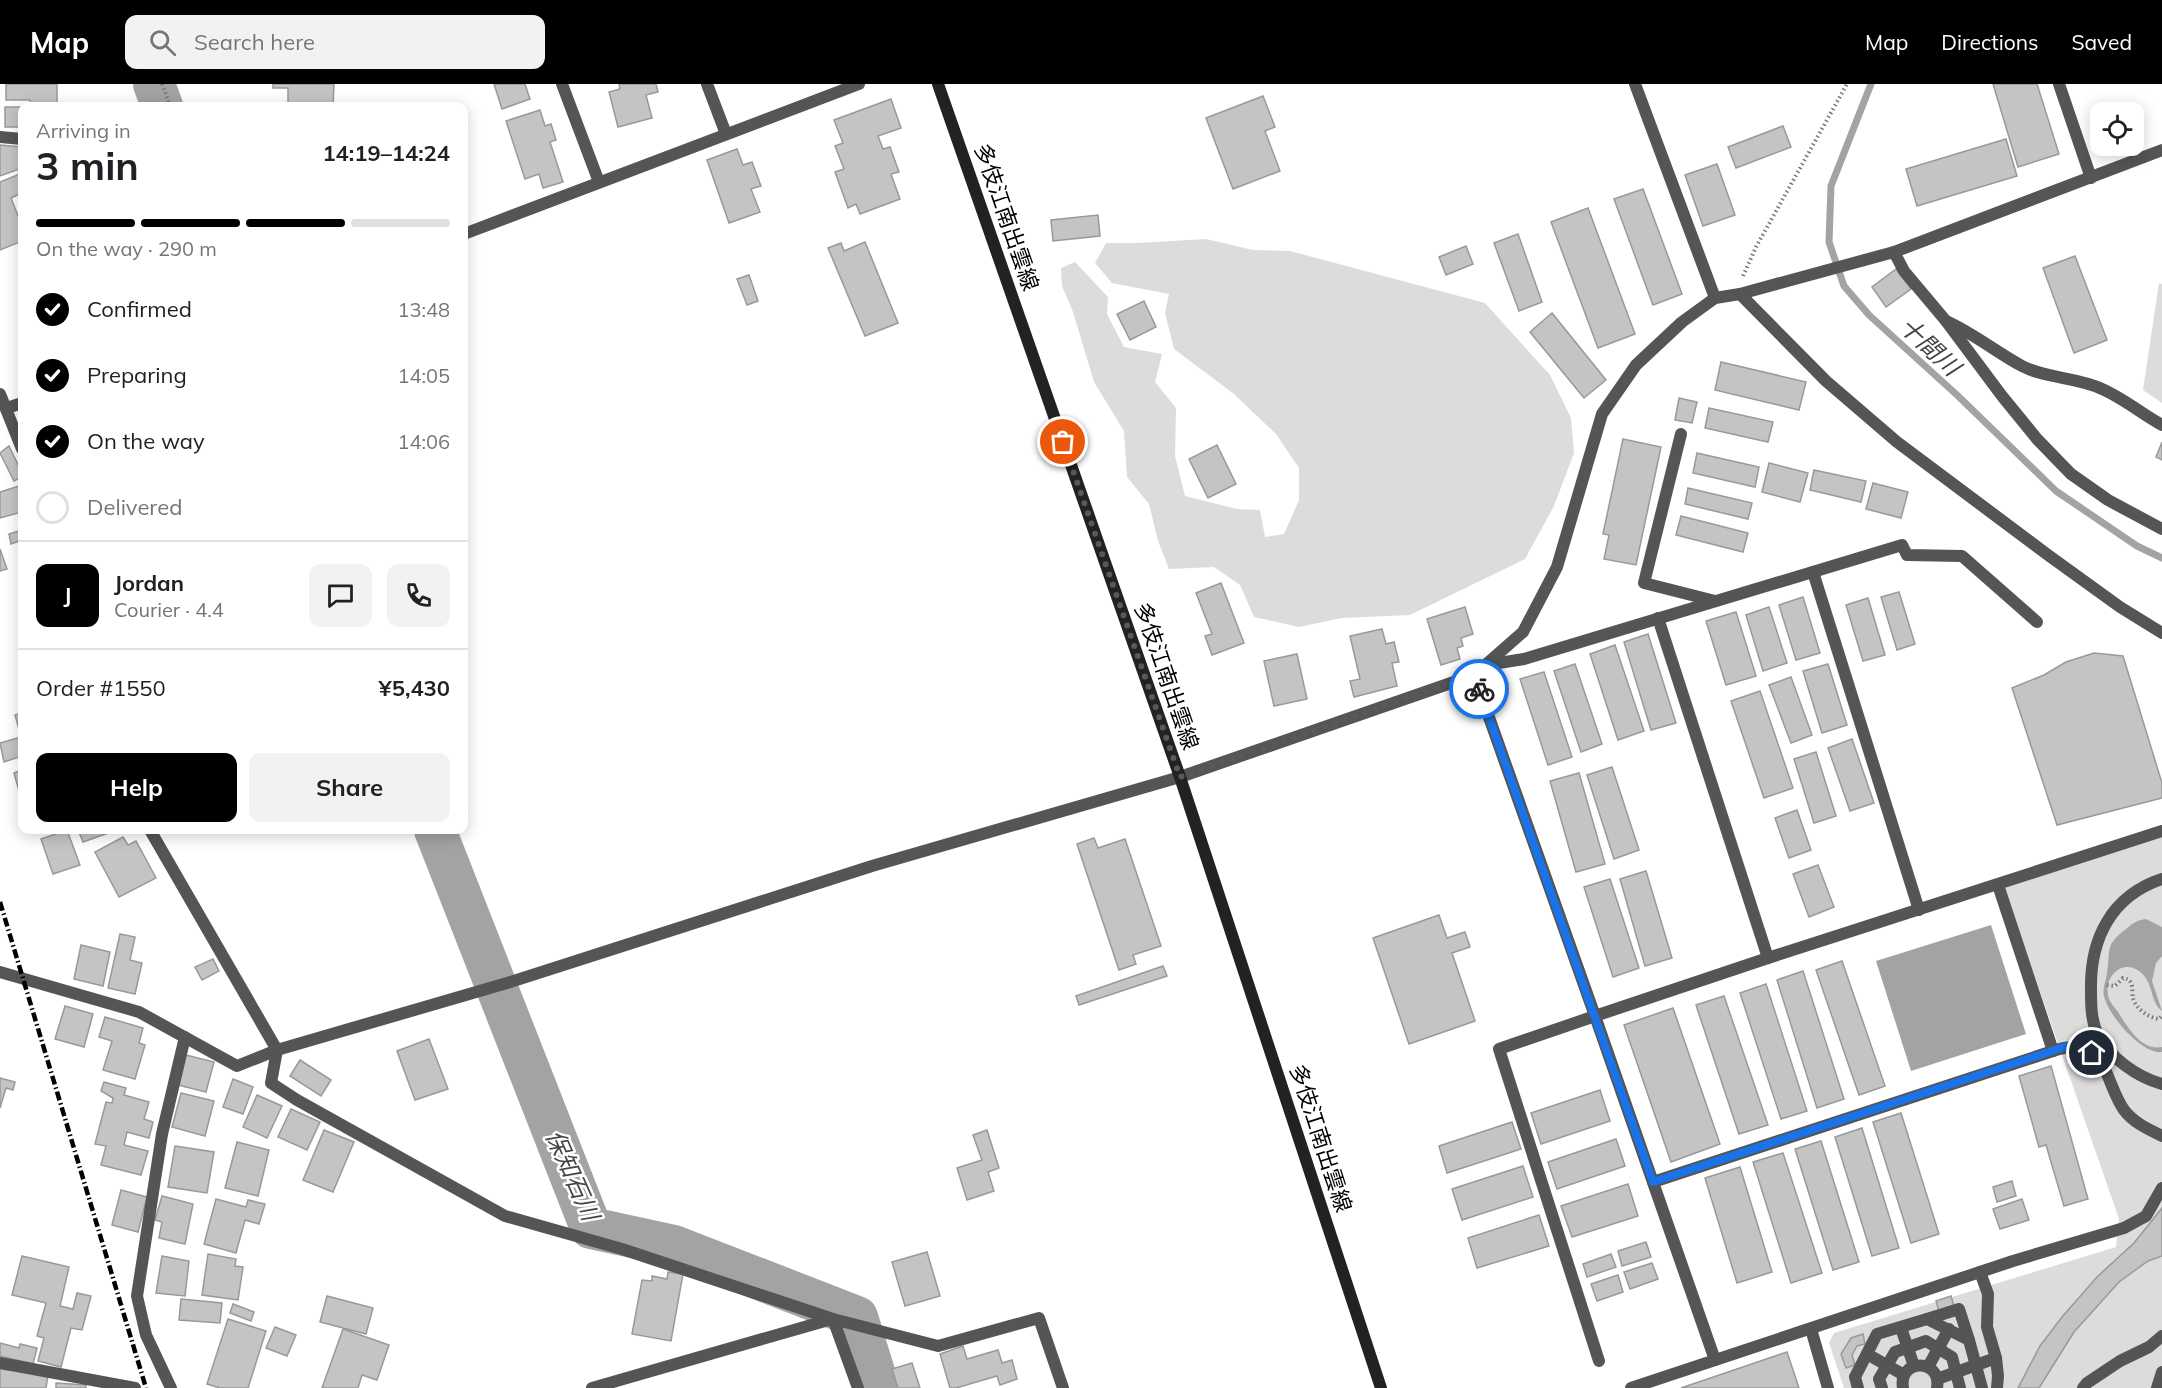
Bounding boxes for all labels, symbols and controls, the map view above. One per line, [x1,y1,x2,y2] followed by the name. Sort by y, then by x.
[125,15,545,69] search box
[30,25,89,60] text: Map
[146,26,179,59] icon: search
[194,28,315,56] text: Search here
[1865,29,1908,55] text: Map
[1941,29,2038,55] text: Directions
[2071,29,2132,55] text: Saved
[2090,102,2144,156] map controls
[2090,102,2144,156] button: locate
[36,118,131,143] text: Arriving in
[322,139,450,167] text: 14:19–14:24
[969,140,1045,294] street label: 多伎江南出雲線
[36,141,139,190] text: 3 min
[36,236,217,261] text: On the way · 290 m
[36,293,69,326] icon: check
[87,295,192,323] text: Confirmed
[397,297,450,322] text: 13:48
[1893,310,1969,384] water label: 十間川
[36,359,69,392] icon: check
[87,361,187,389] text: Preparing
[397,363,450,388] text: 14:05
[1037,416,1088,467] pin
[36,425,69,458] icon: check
[1046,425,1079,458] icon: bag
[87,427,205,455] text: On the way
[397,429,450,454] text: 14:06
[87,493,182,521] text: Delivered
[309,564,372,627] button: chat
[387,564,450,627] button: phone
[114,569,184,597] text: Jordan
[64,581,71,609] text: J
[114,597,224,622] text: Courier · 4.4
[1129,599,1205,753] street label: 多伎江南出雲線
[1449,659,1509,719] courier
[1463,673,1496,706] icon: bike
[36,674,166,702] text: Order #1550
[379,674,450,702] text: ¥5,430
[36,753,237,822] button: Help
[249,753,450,822] button: Share
[2066,1027,2117,1078] pin
[2075,1036,2108,1069] icon: home
[1284,1060,1358,1216] street label: 多伎江南出雲線
[540,1125,607,1228] water label: 保知石川

